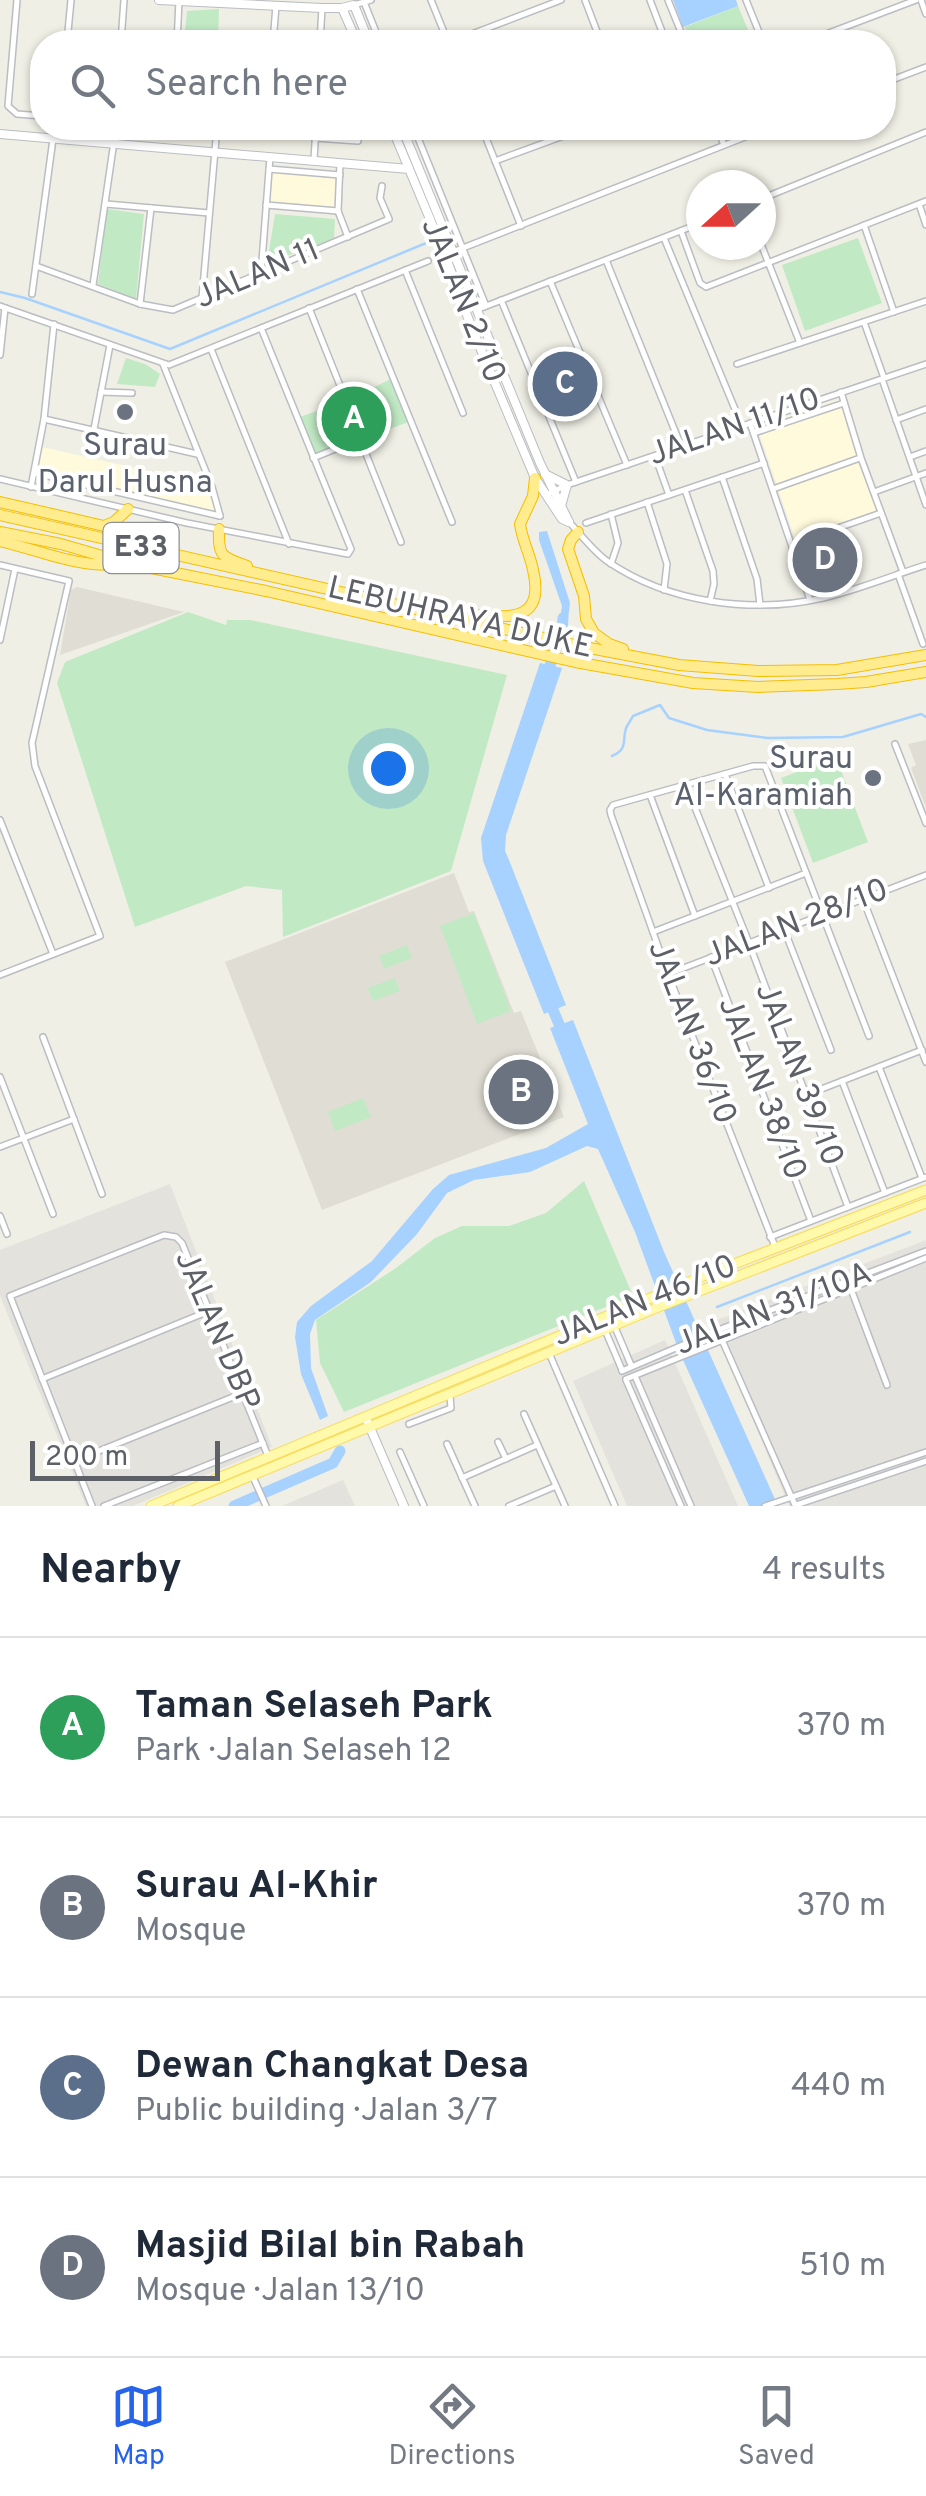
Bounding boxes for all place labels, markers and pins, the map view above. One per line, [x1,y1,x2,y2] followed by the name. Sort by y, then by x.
[532,346,598,422] pin: C
[322,382,386,456] pin: A
[114,401,136,423] marker: Surau Darul Husna
[38,427,212,504] place label: Surau Darul Husna
[792,522,858,598] pin: D
[673,740,853,817] place label: Surau Al-Karamiah
[862,767,884,789] marker: Surau Al-Karamiah
[488,1054,554,1130] pin: B

